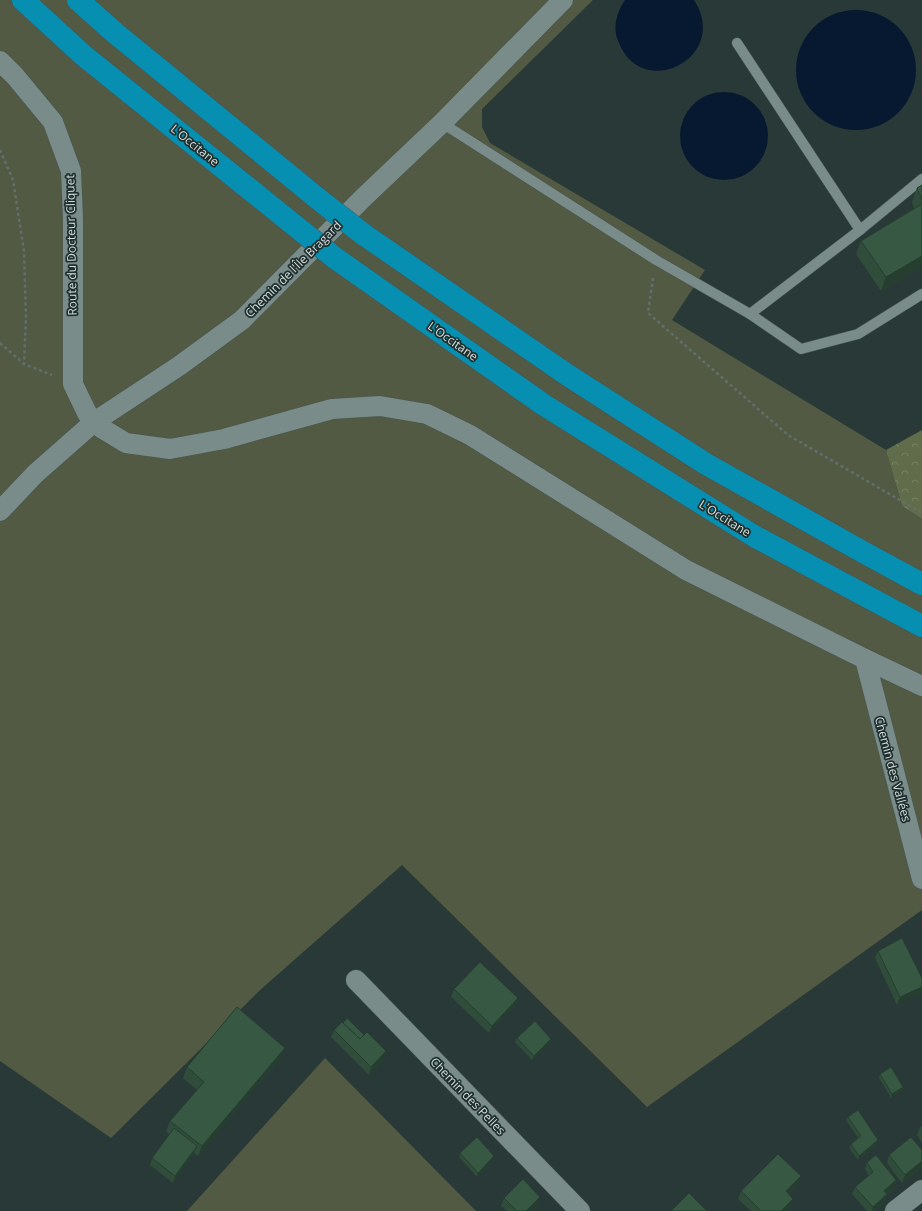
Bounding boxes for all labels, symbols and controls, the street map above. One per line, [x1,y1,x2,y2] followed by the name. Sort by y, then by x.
[167,120,223,170] street label: L'Occitane
[61,174,81,316] street label: Route du Docteur Cliquet
[241,217,345,321] street label: Chemin de l'Île Bragard
[424,317,482,365] street label: L'Occitane
[696,495,754,541] street label: L'Occitane
[871,715,915,824] street label: Chemin des Vallées
[427,1054,510,1139] street label: Chemin des Pelles

